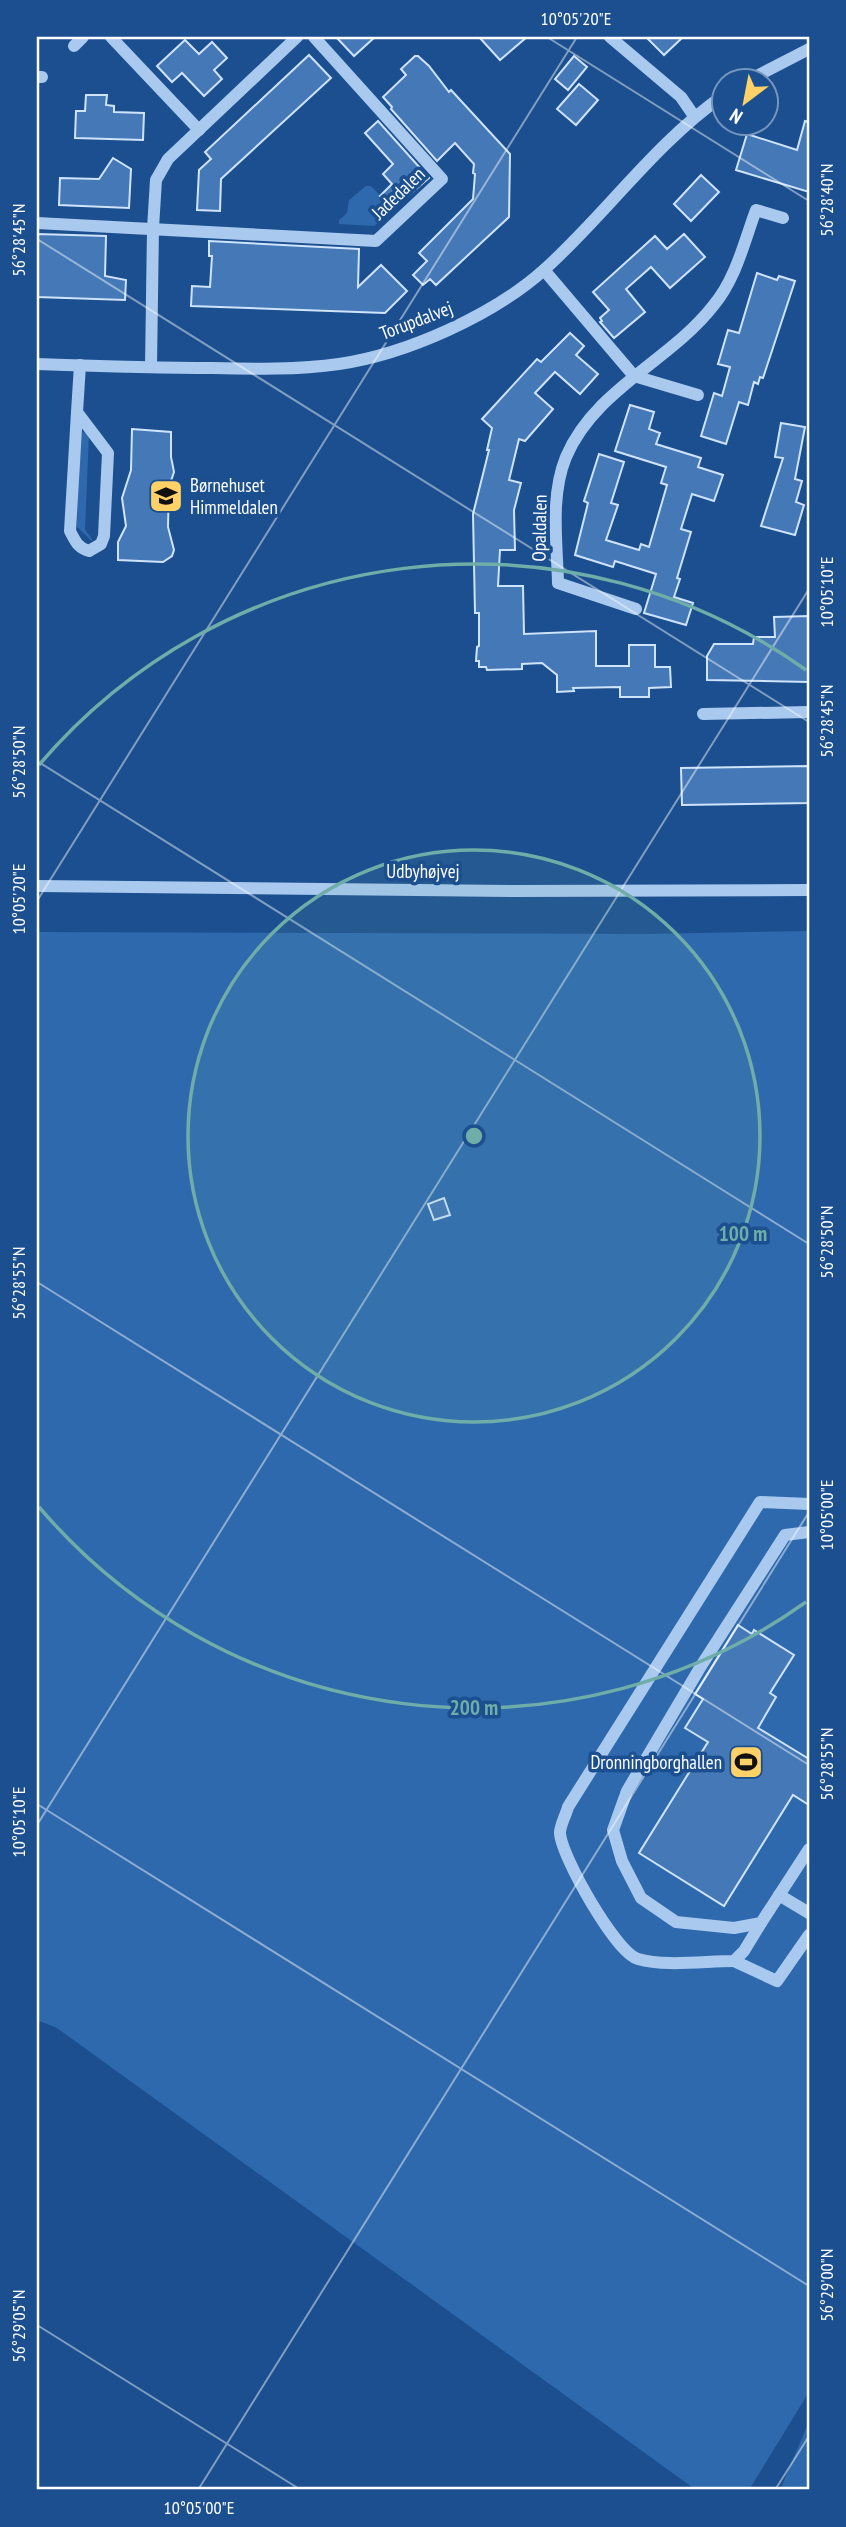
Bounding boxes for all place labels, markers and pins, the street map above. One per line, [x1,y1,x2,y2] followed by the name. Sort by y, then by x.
[190,473,278,519] place label: Børnehuset Himmeldalen
[147,477,185,515] school or university icon: Børnehuset Himmeldalen
[462,1124,486,1148] centre of rings
[727,1743,765,1781] sports icon: Dronningborghallen
[590,1750,722,1774] place label: Dronningborghallen

